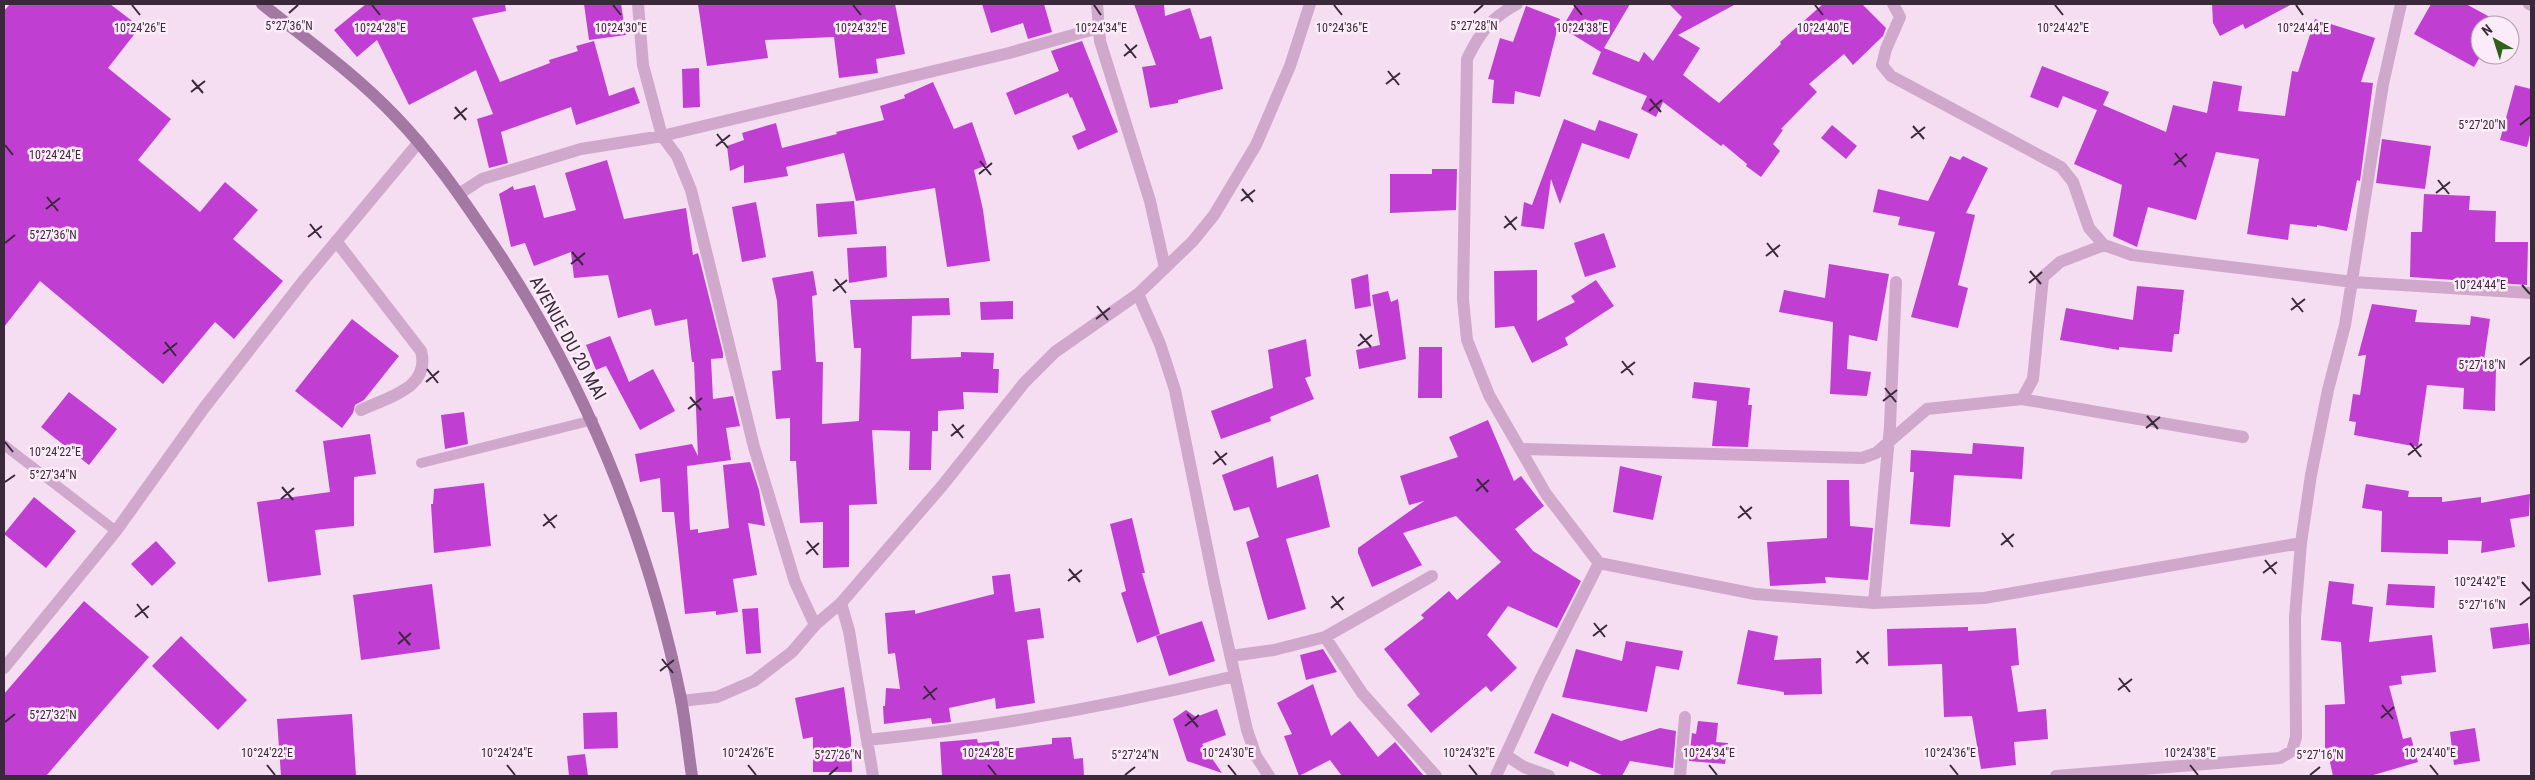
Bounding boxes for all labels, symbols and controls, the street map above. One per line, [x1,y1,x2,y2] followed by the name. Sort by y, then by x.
[2470,15,2520,65] north arrow
[265,19,313,33] text: 5°27'36"N
[1450,19,1498,33] text: 5°27'28"N
[114,21,166,35] text: 10°24'26"E
[354,21,406,35] text: 10°24'28"E
[595,21,647,35] text: 10°24'30"E
[835,21,887,35] text: 10°24'32"E
[1075,21,1127,35] text: 10°24'34"E
[1316,21,1368,35] text: 10°24'36"E
[1556,21,1608,35] text: 10°24'38"E
[1797,21,1849,35] text: 10°24'40"E
[2037,21,2089,35] text: 10°24'42"E
[2277,21,2329,35] text: 10°24'44"E
[2478,21,2495,39] text: N
[2458,118,2506,132] text: 5°27'20"N
[29,148,81,162] text: 10°24'24"E
[29,228,77,242] text: 5°27'36"N
[526,272,611,403] street label: AVENUE DU 20 MAI
[2454,278,2506,292] text: 10°24'44"E
[2458,358,2506,372] text: 5°27'18"N
[29,445,81,459] text: 10°24'22"E
[29,468,77,482] text: 5°27'34"N
[2454,575,2506,589] text: 10°24'42"E
[2458,598,2506,612] text: 5°27'16"N
[29,708,77,722] text: 5°27'32"N
[241,746,293,760] text: 10°24'22"E
[481,746,533,760] text: 10°24'24"E
[722,746,774,760] text: 10°24'26"E
[962,746,1014,760] text: 10°24'28"E
[1202,746,1254,760] text: 10°24'30"E
[1443,746,1495,760] text: 10°24'32"E
[1683,746,1735,760] text: 10°24'34"E
[1924,746,1976,760] text: 10°24'36"E
[2164,746,2216,760] text: 10°24'38"E
[2404,746,2456,760] text: 10°24'40"E
[814,748,862,762] text: 5°27'26"N
[1111,748,1159,762] text: 5°27'24"N
[2296,748,2344,762] text: 5°27'16"N

